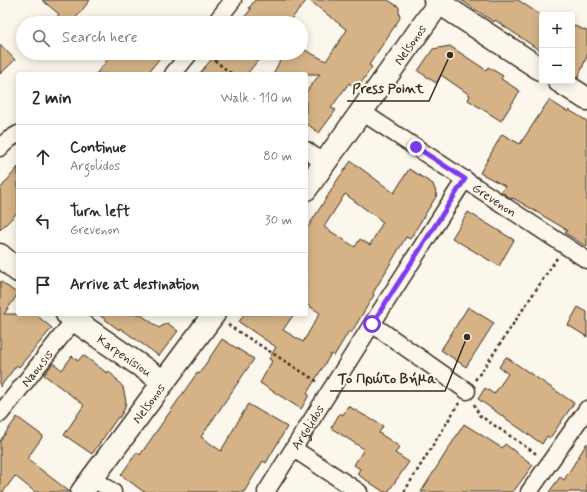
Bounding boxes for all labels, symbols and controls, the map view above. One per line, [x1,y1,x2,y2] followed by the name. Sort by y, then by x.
[539,12,575,84] map controls
[539,12,575,48] button: +
[16,16,308,60] search box
[391,21,431,69] street label: Nelsonos
[30,27,52,49] icon: search
[62,28,138,48] text: Search here
[539,48,575,84] button: −
[347,75,429,101] callout: Press Point
[352,80,425,98] text: Press Point
[32,87,72,109] text: 2 min
[221,90,292,107] text: Walk · 110 m
[70,138,126,158] text: Continue
[407,138,425,156] route end
[32,146,54,168] icon: ahead
[263,148,292,165] text: 80 m
[70,158,120,175] text: Argolidos
[469,180,520,221] street label: Grevenon
[70,202,130,222] text: Turn left
[32,210,54,232] icon: left
[265,212,292,229] text: 30 m
[70,222,120,239] text: Grevenon
[32,274,54,296] icon: arrive
[70,275,199,295] text: Arrive at destination
[363,315,381,333] route start
[93,331,155,381] street label: Karpenisiou
[18,346,58,391] street label: Naousis
[330,365,445,391] callout: Το Πρώτο Βήμα
[337,370,436,388] text: Το Πρώτο Βήμα
[129,380,170,427] street label: Nelsonos
[288,402,329,453] street label: Argolidos

